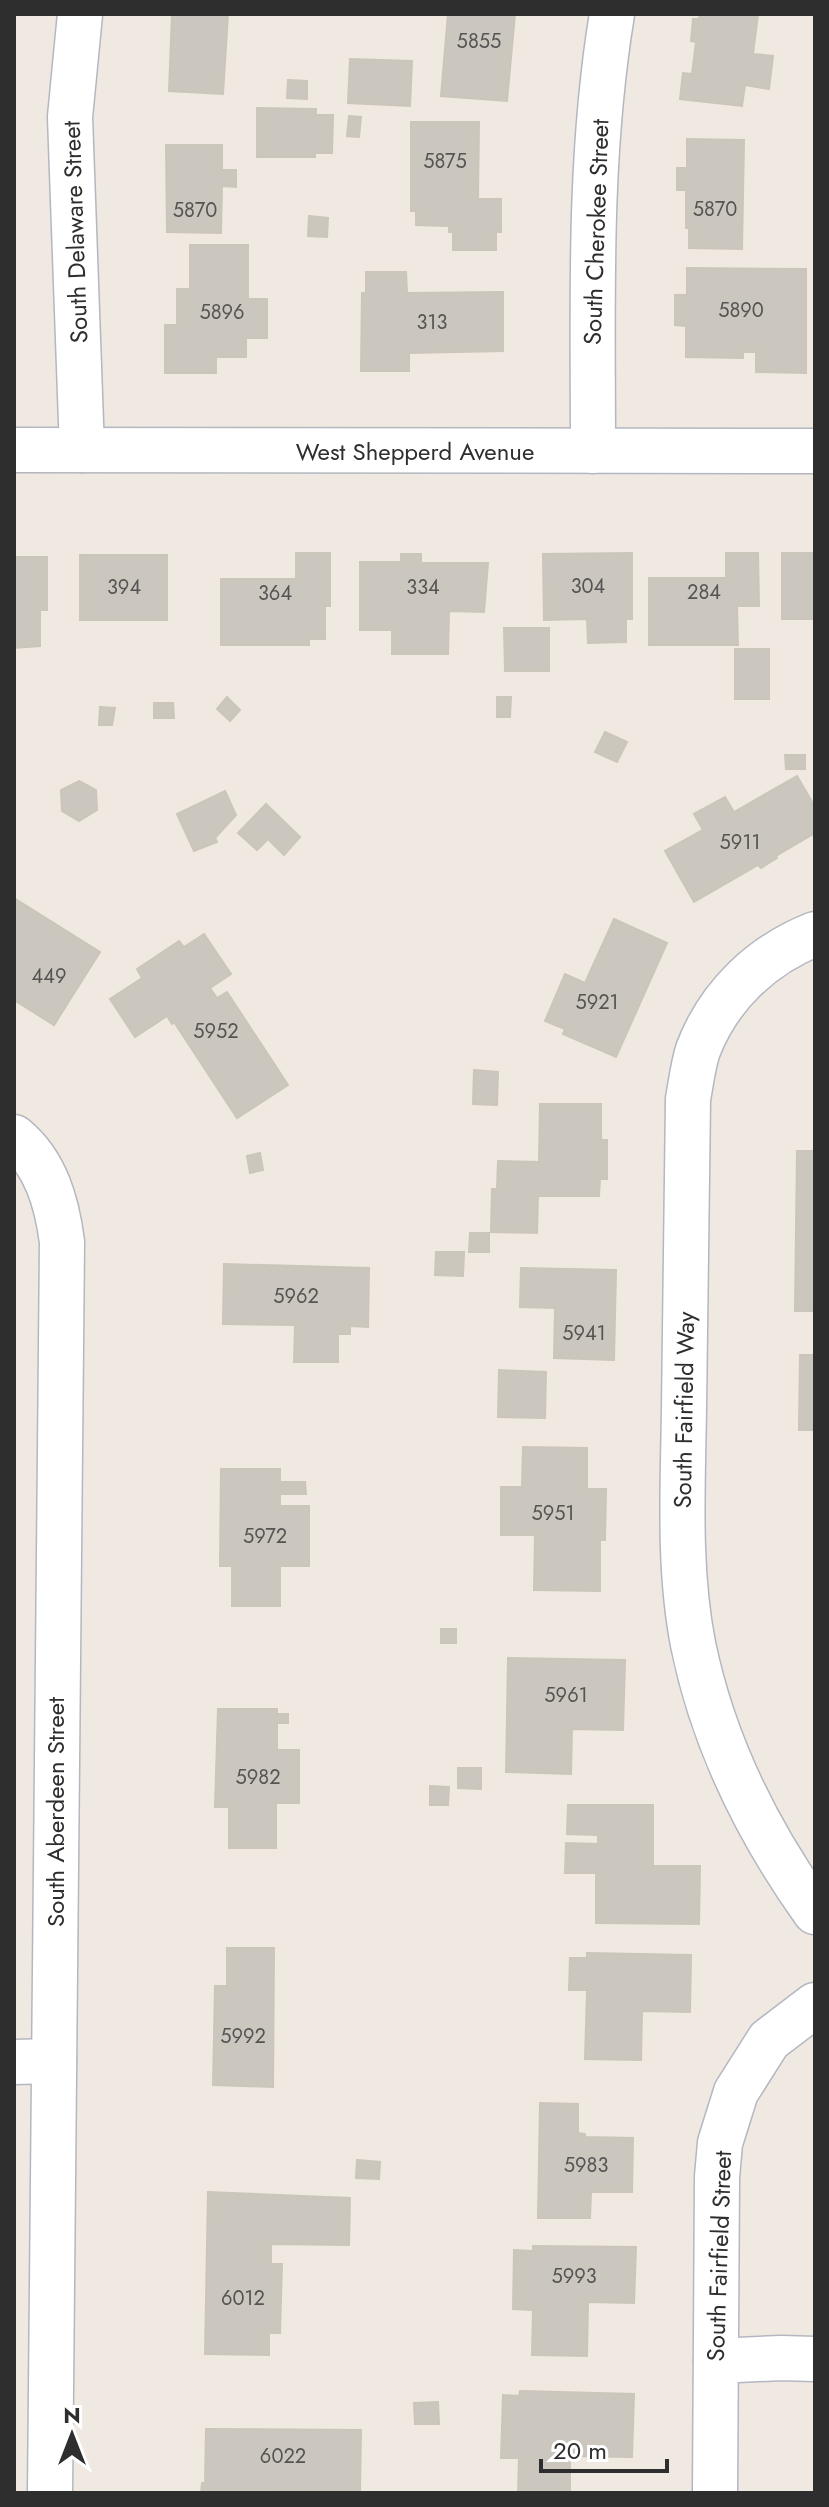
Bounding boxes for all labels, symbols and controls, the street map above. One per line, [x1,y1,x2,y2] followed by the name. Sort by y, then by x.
[457,27,501,56] house number: 5855
[575,118,617,346] street label: South Cherokee Street
[54,120,96,344] street label: South Delaware Street
[423,147,467,176] house number: 5875
[693,195,737,224] house number: 5870
[173,196,217,225] house number: 5870
[718,296,764,325] house number: 5890
[199,298,245,327] house number: 5896
[417,308,447,337] house number: 313
[296,434,534,469] street label: West Shepperd Avenue
[571,572,606,601] house number: 304
[107,573,141,602] house number: 394
[406,573,440,602] house number: 334
[687,578,721,607] house number: 284
[258,579,292,608] house number: 364
[720,828,760,857] house number: 5911
[32,962,66,991] house number: 449
[575,988,619,1017] house number: 5921
[193,1017,239,1046] house number: 5952
[273,1282,319,1311] house number: 5962
[665,1311,703,1509] street label: South Fairfield Way
[562,1319,606,1348] house number: 5941
[531,1499,575,1528] house number: 5951
[243,1522,287,1551] house number: 5972
[544,1681,588,1710] house number: 5961
[38,1697,73,1927] street label: South Aberdeen Street
[235,1763,281,1792] house number: 5982
[220,2022,266,2051] house number: 5992
[698,2150,740,2362] street label: South Fairfield Street
[564,2151,608,2180] house number: 5983
[551,2262,597,2291] house number: 5993
[221,2284,265,2313] house number: 6012
[32,2395,112,2475] north arrow
[63,2399,81,2431] text: N
[541,2423,667,2473] scale bar
[553,2433,607,2468] text: 20 m
[260,2442,306,2471] house number: 6022

